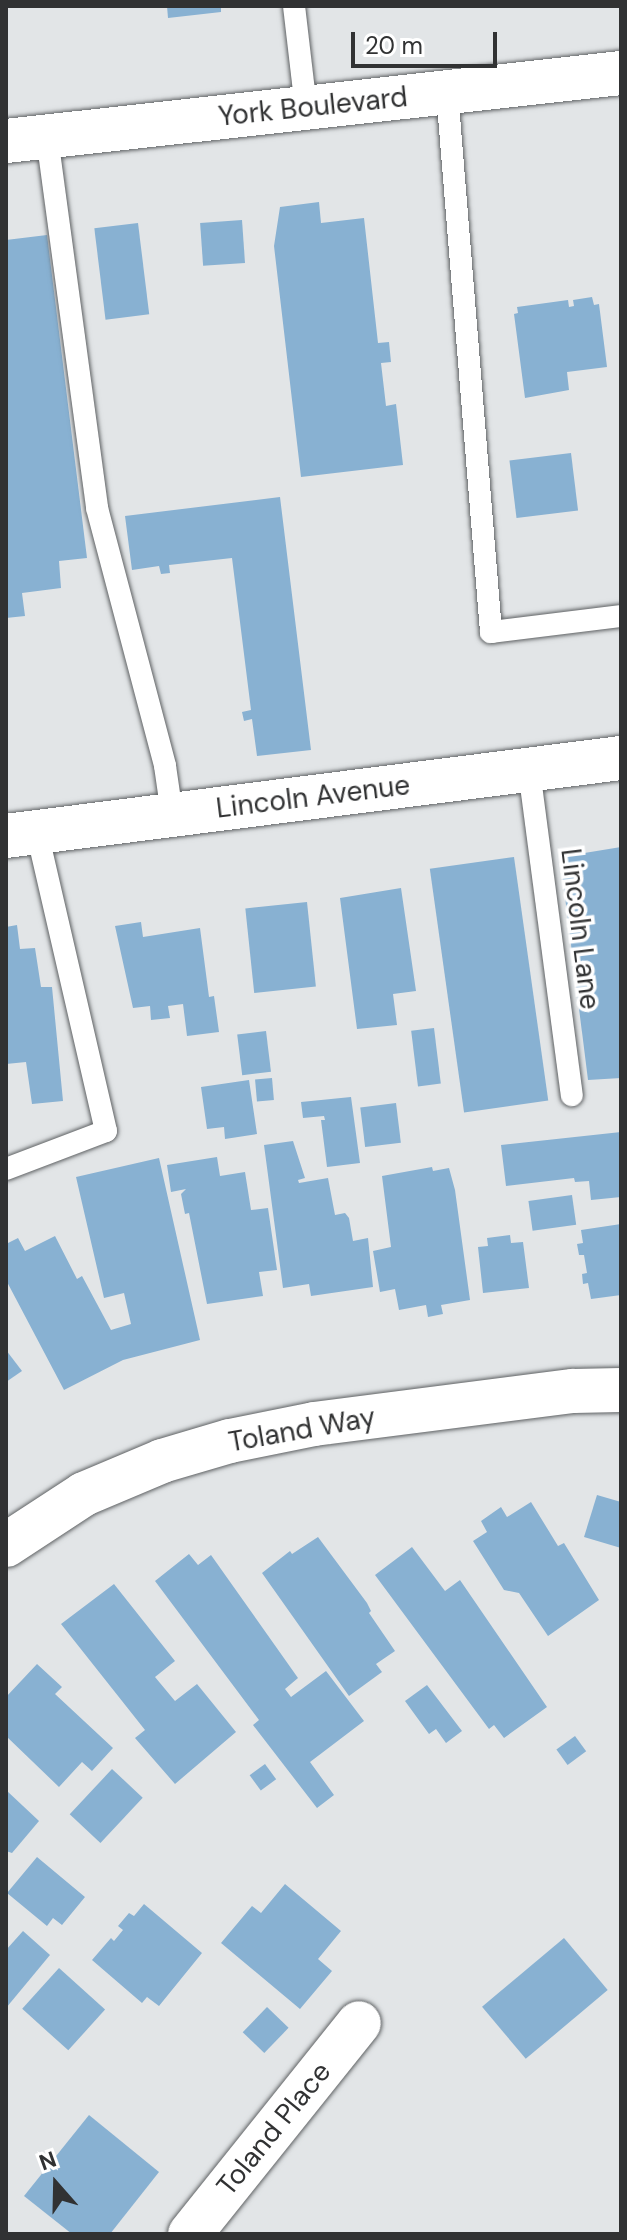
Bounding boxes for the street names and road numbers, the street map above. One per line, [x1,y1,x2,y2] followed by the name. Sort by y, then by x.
[217,80,409,134] street label: York Boulevard
[214,768,412,826] street label: Lincoln Avenue
[553,847,607,1011] street label: Lincoln Lane
[226,1401,378,1459] street label: Toland Way
[210,2055,338,2203] street label: Toland Place

